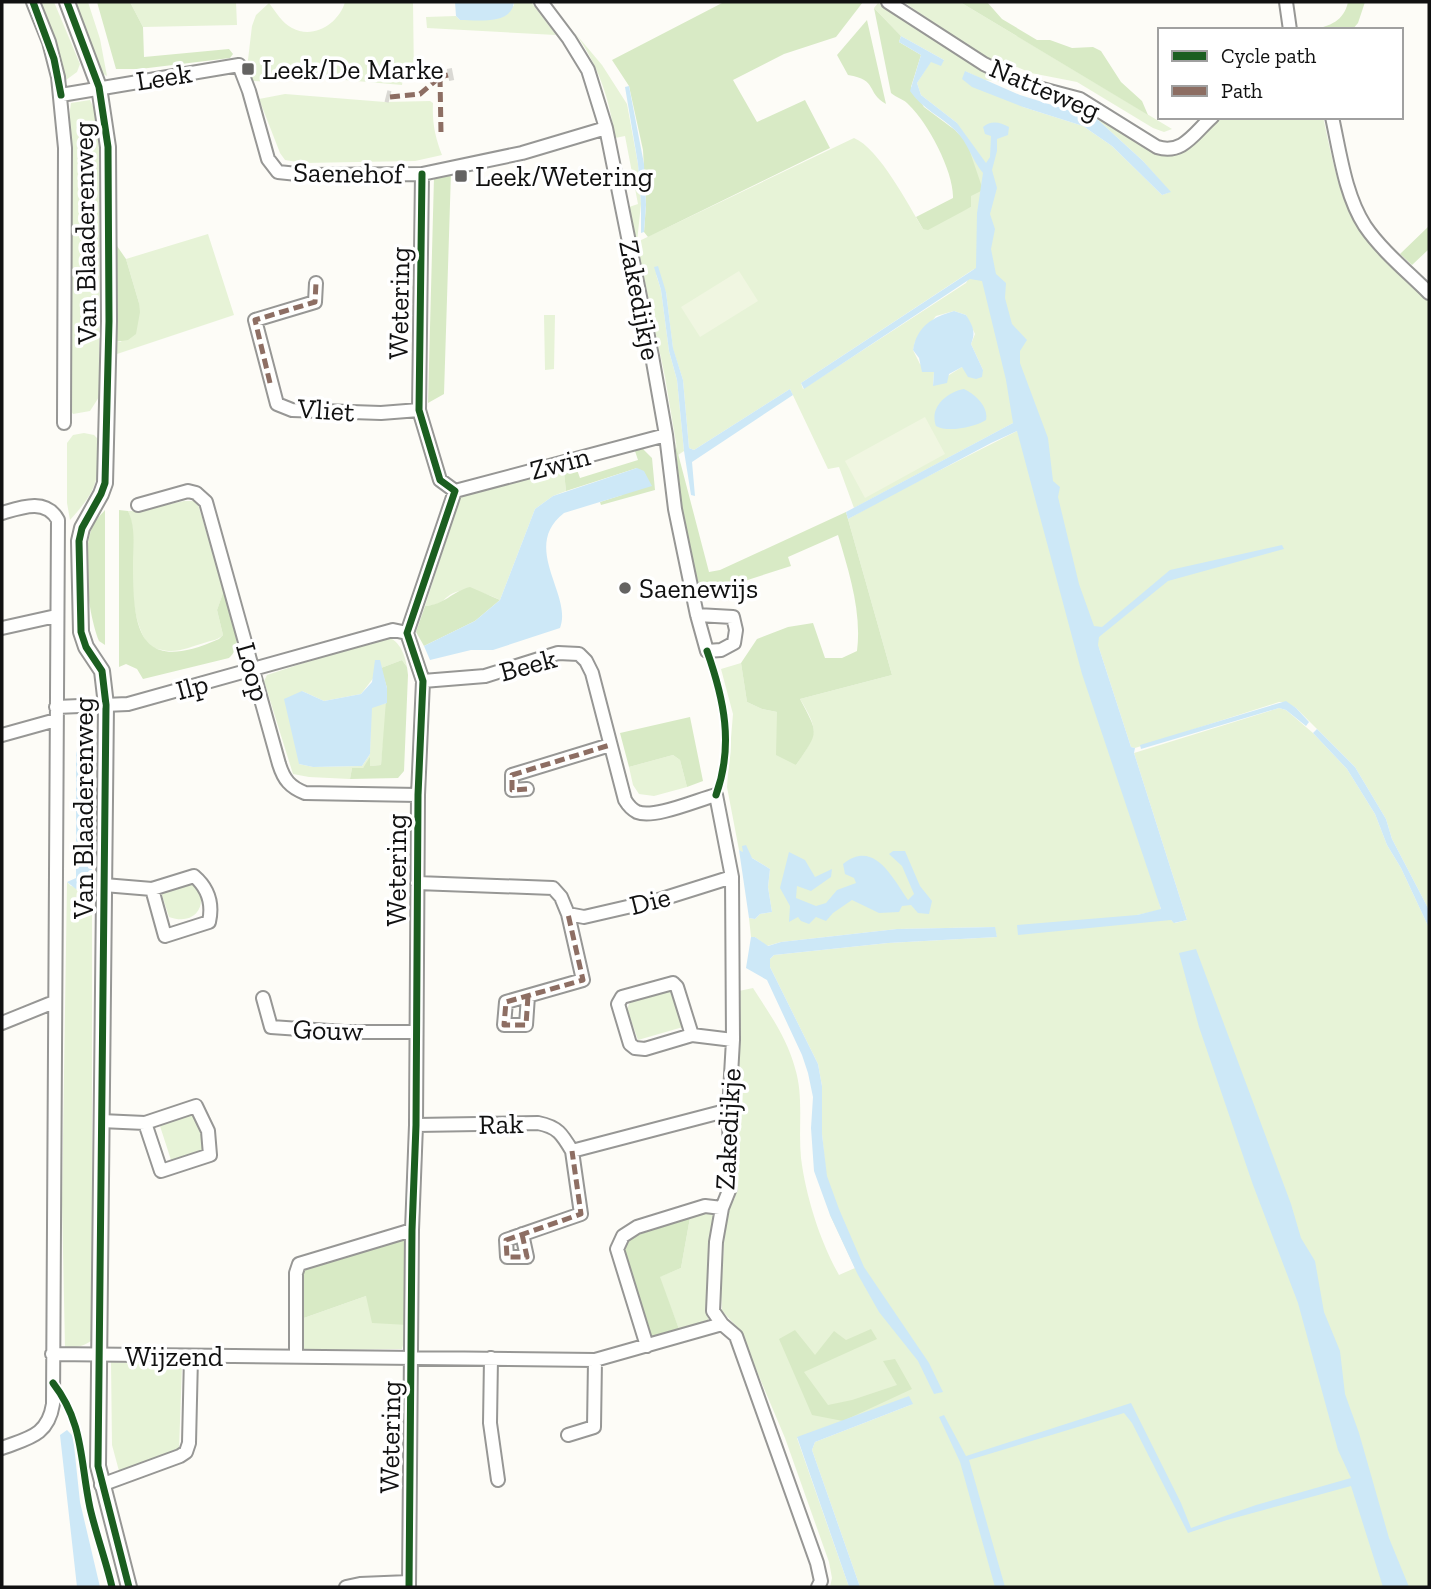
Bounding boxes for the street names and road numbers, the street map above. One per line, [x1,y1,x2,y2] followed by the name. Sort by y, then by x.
[985,51,1105,127] street label: Natteweg
[134,56,195,98] street label: Leek
[67,122,103,345] street label: Van Blaaderenweg
[293,156,405,190] street label: Saenehof
[612,237,668,363] street label: Zakedijkje
[382,246,416,360] street label: Wetering
[295,391,356,428] street label: Vliet
[526,439,594,487] street label: Zwin
[229,639,277,705] street label: Loop
[496,641,561,688] street label: Beek
[172,667,212,707] street label: Ilp
[67,697,100,920] street label: Van Blaaderenweg
[380,814,413,926] street label: Wetering
[626,880,674,922] street label: Die
[292,1012,364,1048] street label: Gouw
[708,1067,748,1191] street label: Zakedijkje
[478,1107,524,1141] street label: Rak
[125,1340,223,1373] street label: Wijzend
[373,1380,407,1494] street label: Wetering

